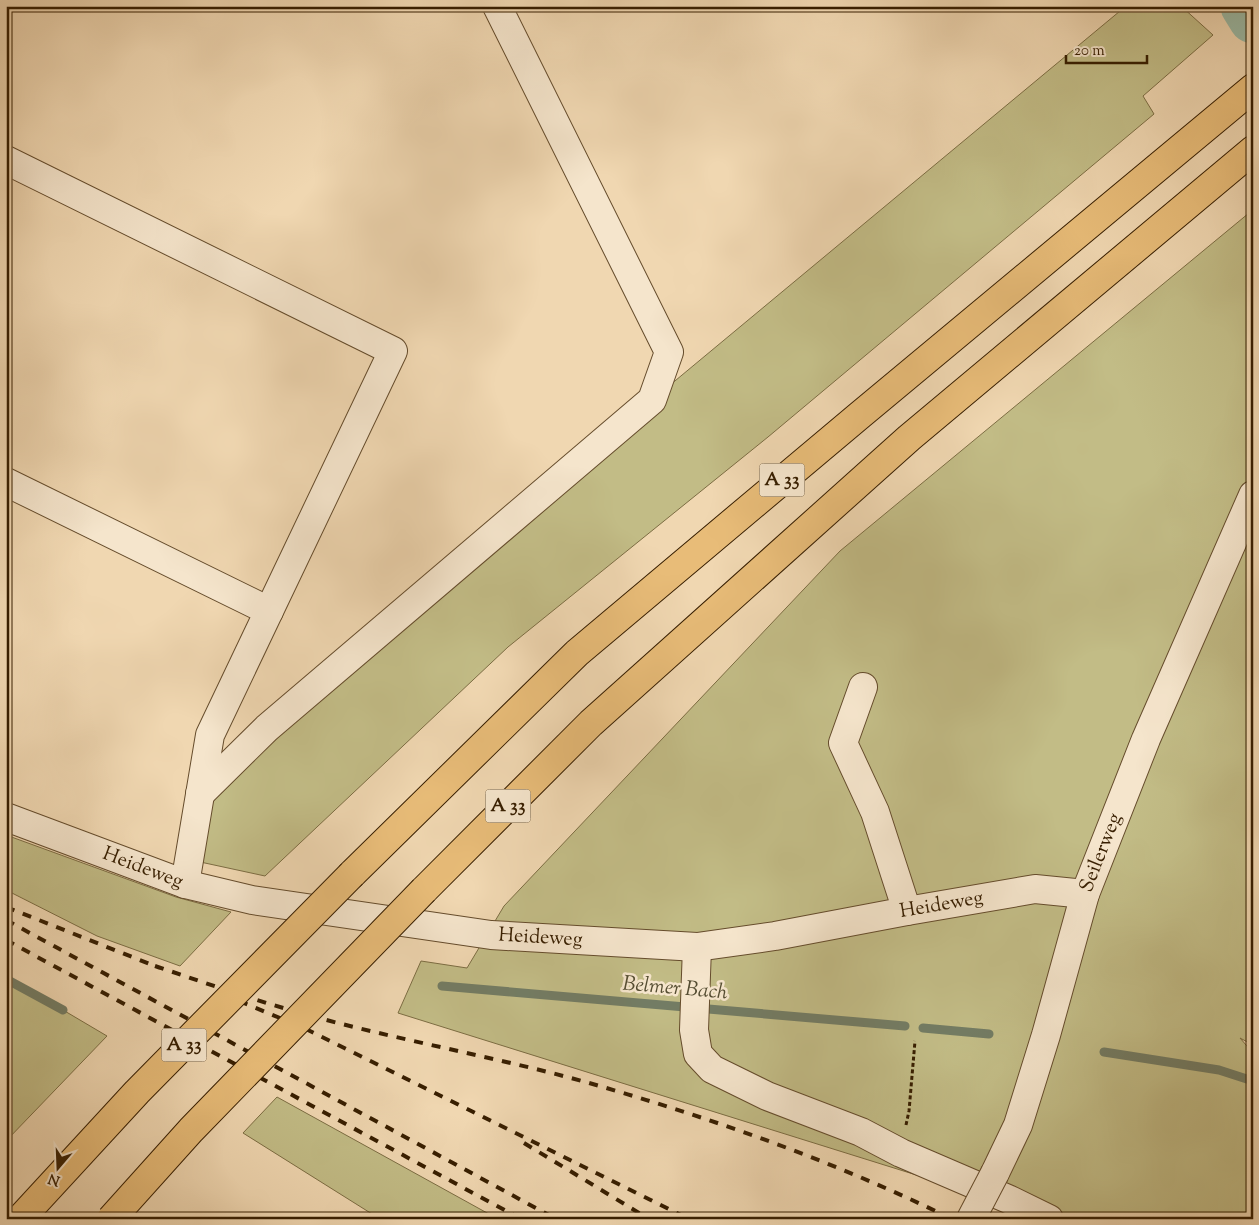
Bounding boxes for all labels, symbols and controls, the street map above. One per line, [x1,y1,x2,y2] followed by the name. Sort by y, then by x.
[1066,32,1148,64] scale bar
[1074,41,1105,62] text: 20 m
[760,464,804,496] road number: A 33
[486,789,530,822] road number: A 33
[1073,809,1130,897] street label: Seilerweg
[98,840,188,897] street label: Heideweg
[897,884,986,927] street label: Heideweg
[497,921,584,955] street label: Heideweg
[621,969,729,1009] water label: Belmer Bach
[162,1028,206,1062] road number: A 33
[32,1142,82,1192] north arrow
[46,1167,63,1190] text: N

